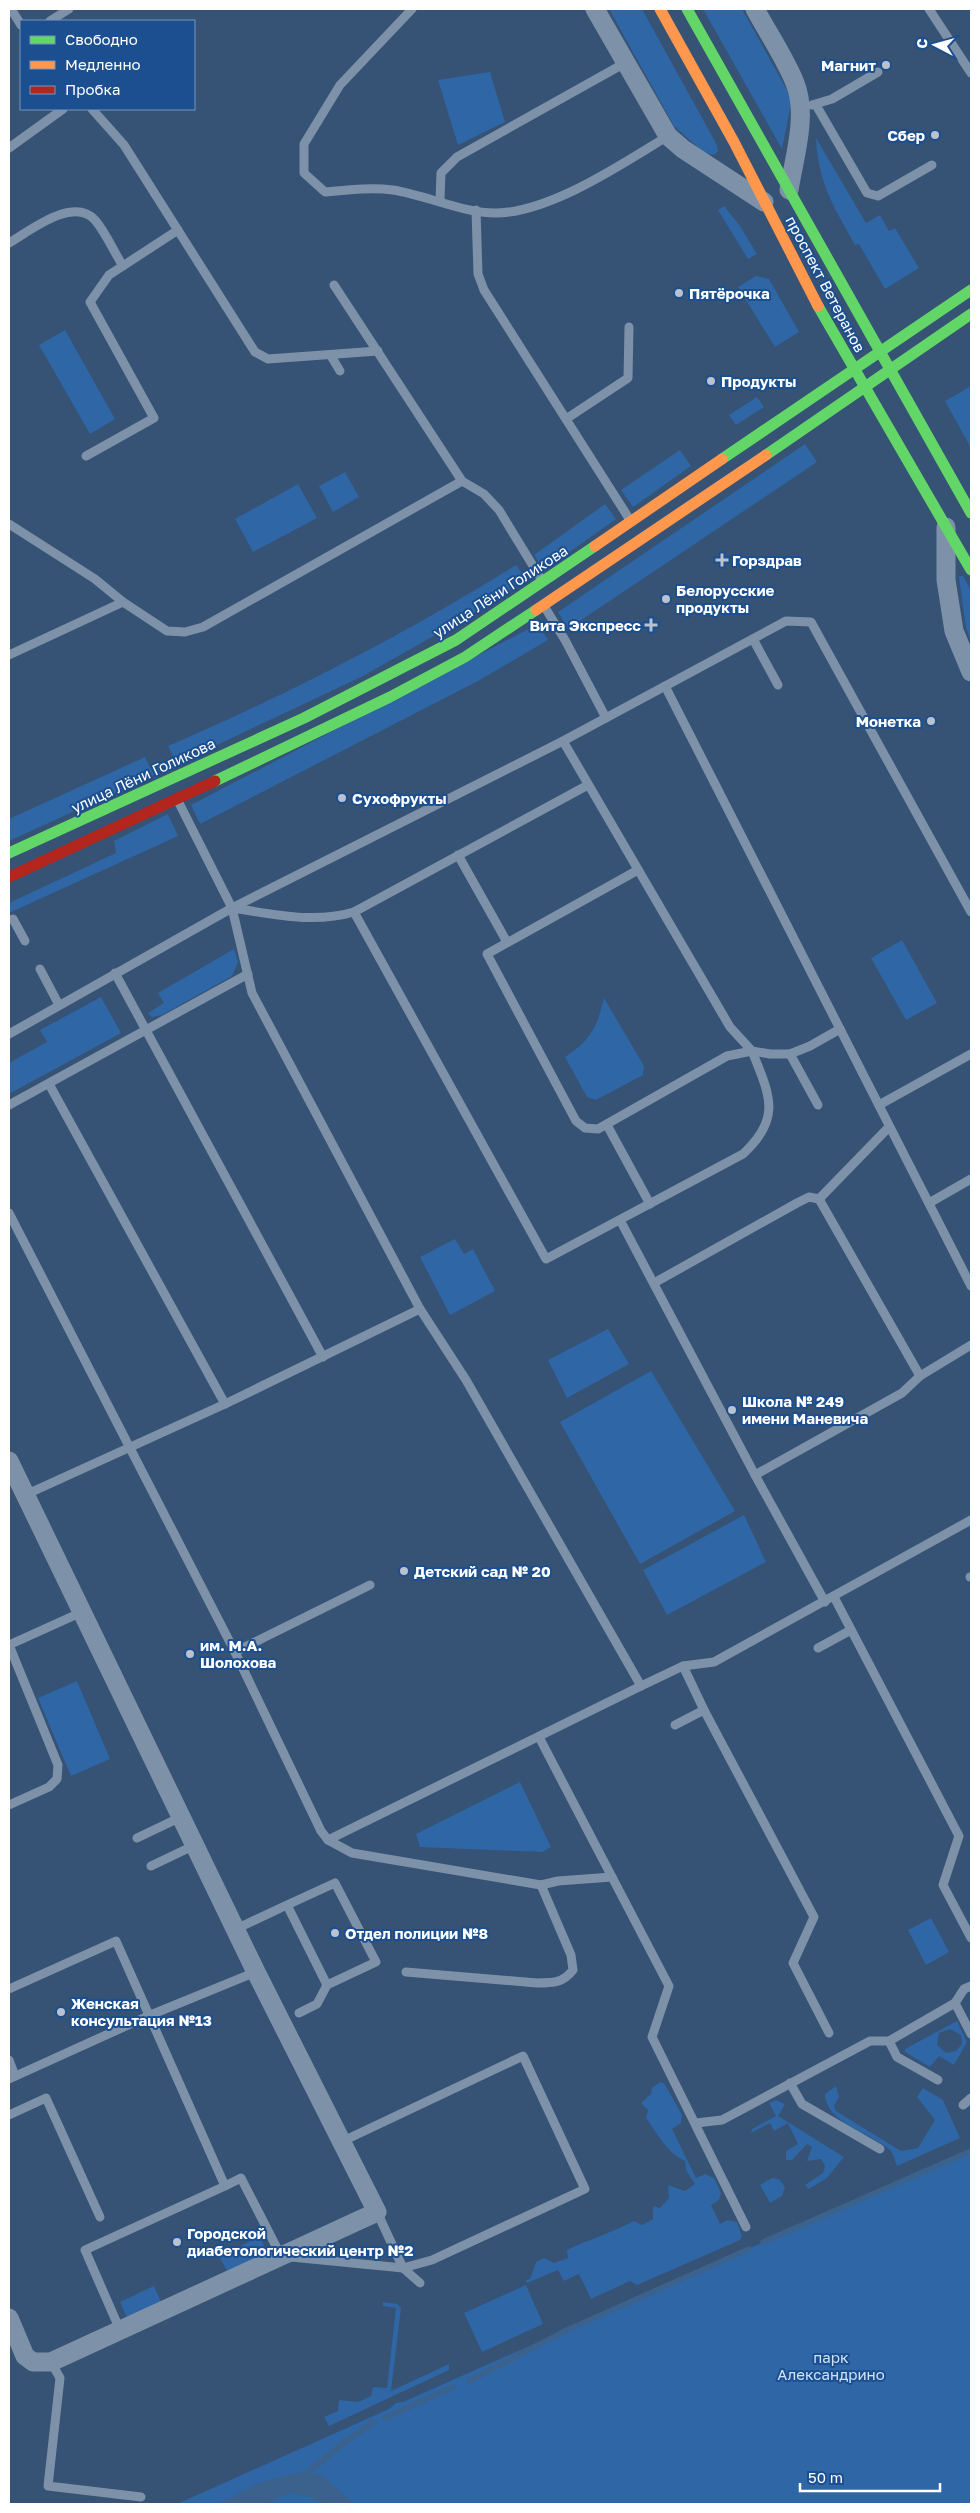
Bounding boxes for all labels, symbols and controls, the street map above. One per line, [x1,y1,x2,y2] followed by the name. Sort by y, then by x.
[20,20,195,110] legend
[910,20,960,70] north arrow
[65,30,138,48] text: Свободно
[913,38,931,49] text: С
[65,55,141,73] text: Медленно
[821,56,876,74] place label: Магнит
[880,59,892,71] marker: Магнит
[65,80,120,98] text: Пробка
[887,126,925,144] place label: Сбер
[929,129,941,141] marker: Сбер
[782,213,870,355] street label: проспект Ветеранов
[689,284,770,302] place label: Пятёрочка
[673,287,685,299] marker: Пятёрочка
[721,372,796,390] place label: Продукты
[705,375,717,387] marker: Продукты
[429,541,571,641] street label: улица Лёни Голикова
[732,551,802,569] place label: Горздрав
[716,554,728,566] marker: Горздрав
[676,581,775,616] place label: Белорусские продукты
[660,593,672,605] marker: Белорусские продукты
[529,616,641,634] place label: Вита Экспресс
[645,619,657,631] marker: Вита Экспресс
[856,712,921,730] place label: Монетка
[925,715,937,727] marker: Монетка
[68,734,218,816] street label: улица Лёни Голикова
[352,789,447,807] place label: Сухофрукты
[336,792,348,804] marker: Сухофрукты
[742,1392,868,1427] place label: Школа № 249 имени Маневича
[726,1404,738,1416] marker: Школа № 249 имени Маневича
[414,1562,551,1580] place label: Детский сад № 20
[398,1565,410,1577] marker: Детский сад № 20
[200,1636,277,1671] place label: им. М.А. Шолохова
[184,1648,196,1660] marker: им. М.А. Шолохова
[345,1924,488,1942] place label: Отдел полиции №8
[329,1927,341,1939] marker: Отдел полиции №8
[71,1994,212,2029] place label: Женская консультация №13
[55,2006,67,2018] marker: Женская консультация №13
[187,2224,413,2259] place label: Городской диабетологический центр №2
[171,2236,183,2248] marker: Городской диабетологический центр №2
[777,2348,885,2383] park label: парк Александрино
[800,2460,940,2492] scale bar
[808,2468,843,2486] text: 50 m

